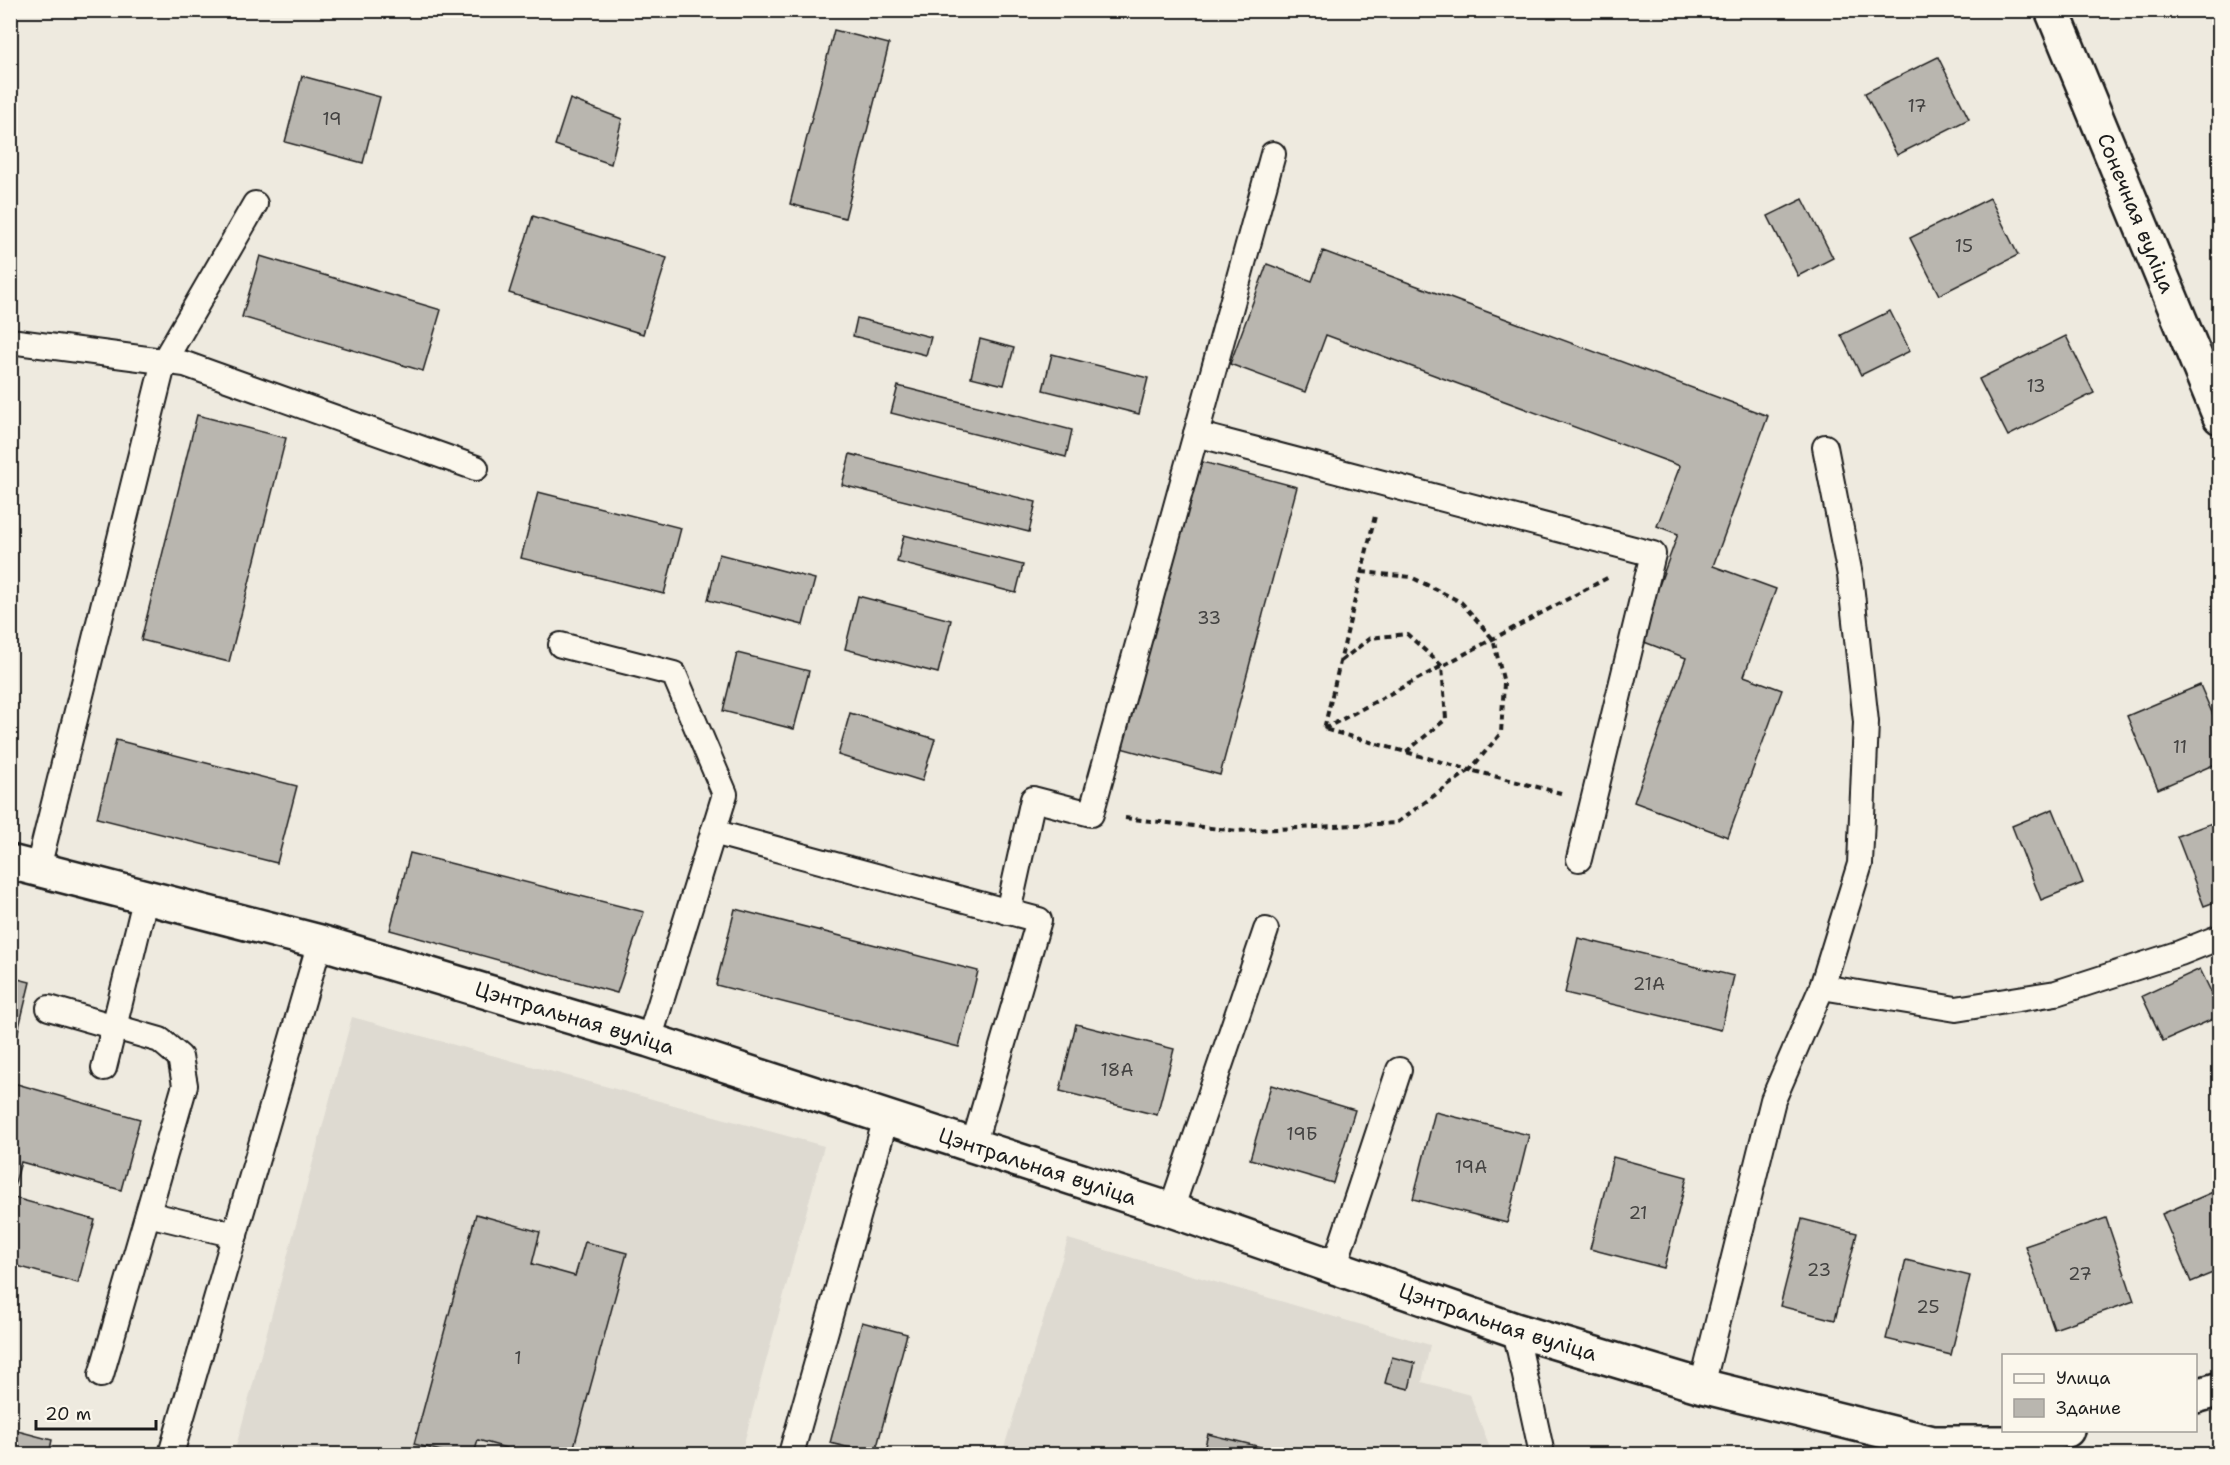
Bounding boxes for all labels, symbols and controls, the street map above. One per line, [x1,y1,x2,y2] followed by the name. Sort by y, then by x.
[1907,94,1927,118] house number: 17
[322,107,342,131] house number: 19
[2090,129,2181,298] street label: Сонечная вуліца
[1955,234,1973,258] house number: 15
[2026,374,2046,398] house number: 13
[1197,606,1221,630] house number: 33
[2173,735,2187,759] house number: 11
[1633,972,1665,996] house number: 21А
[472,975,678,1061] street label: Цэнтральная вуліца
[1101,1058,1133,1082] house number: 18А
[935,1121,1140,1212] street label: Цэнтральная вуліца
[1286,1122,1318,1146] house number: 19Б
[1455,1155,1487,1179] house number: 19А
[1628,1201,1648,1225] house number: 21
[1807,1258,1831,1282] house number: 23
[2068,1262,2092,1286] house number: 27
[1395,1277,1600,1368] street label: Цэнтральная вуліца
[1916,1295,1940,1319] house number: 25
[514,1346,522,1370] house number: 1
[2002,1354,2197,1432] legend
[2056,1366,2110,1390] text: Улица
[36,1393,156,1431] scale bar
[2056,1396,2121,1420] text: Здание
[45,1402,91,1426] text: 20 m

